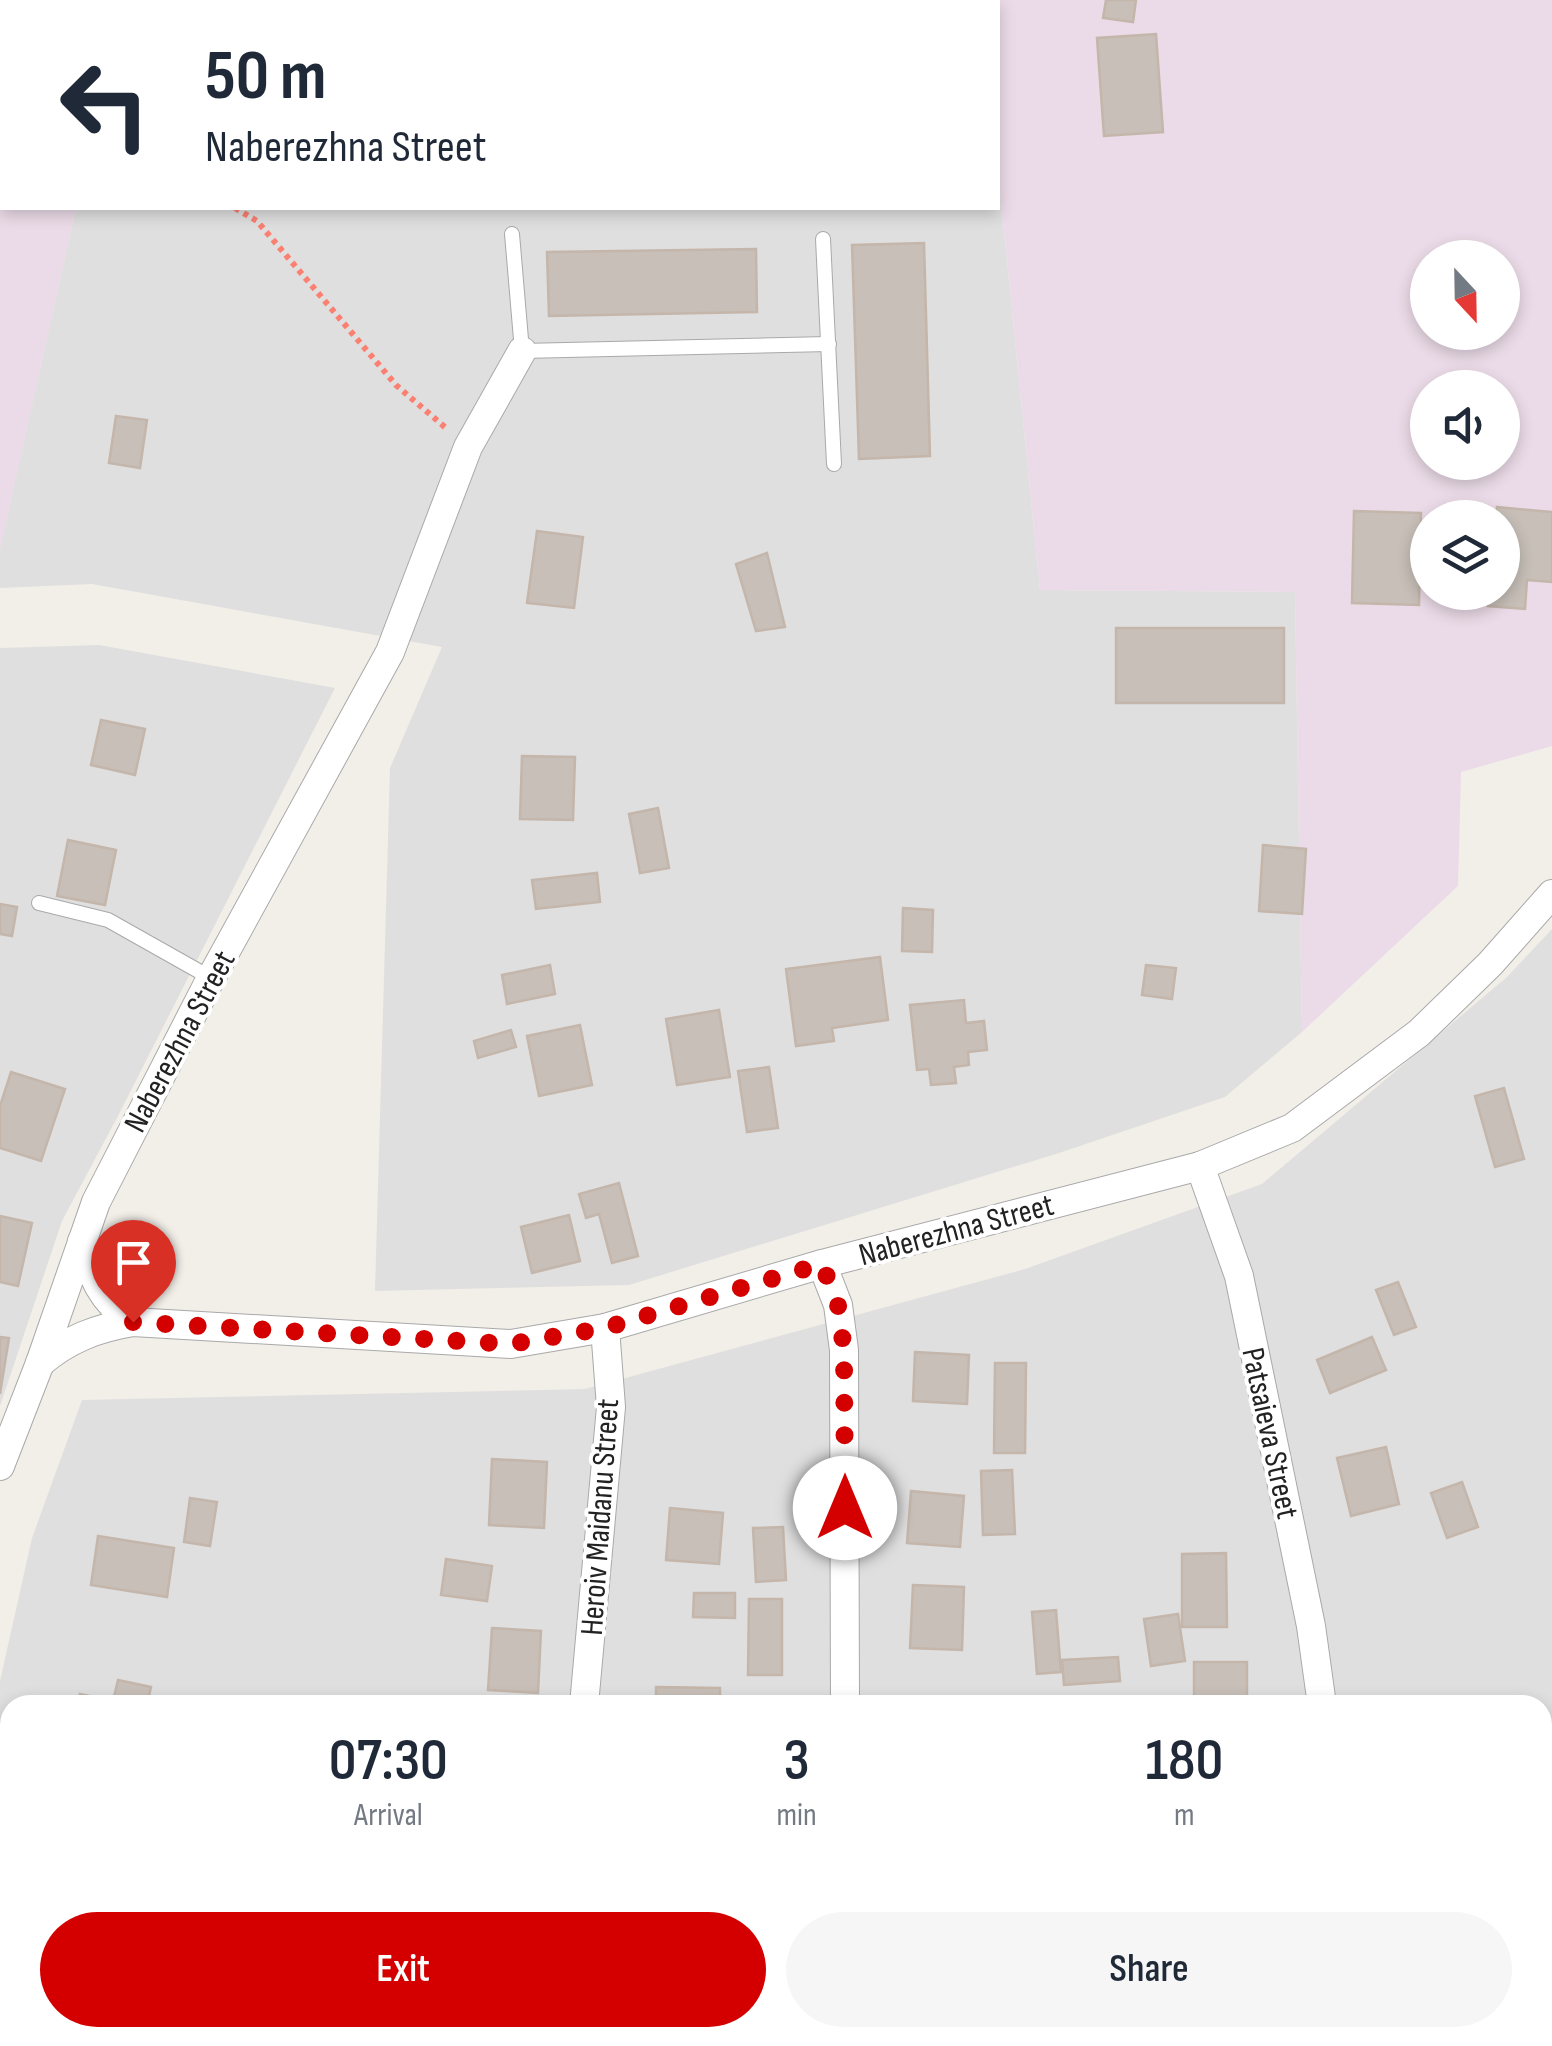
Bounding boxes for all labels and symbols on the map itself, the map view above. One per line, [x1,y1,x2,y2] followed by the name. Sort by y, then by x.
[1410,240,1520,350] north arrow
[116,944,245,1139] street label: Naberezhna Street
[855,1186,1058,1275] street label: Naberezhna Street
[91,1220,176,1323] pin
[1232,1344,1307,1522] street label: Patsaieva Street
[573,1397,628,1637] street label: Heroiv Maidanu Street
[793,1456,897,1560] position arrow

